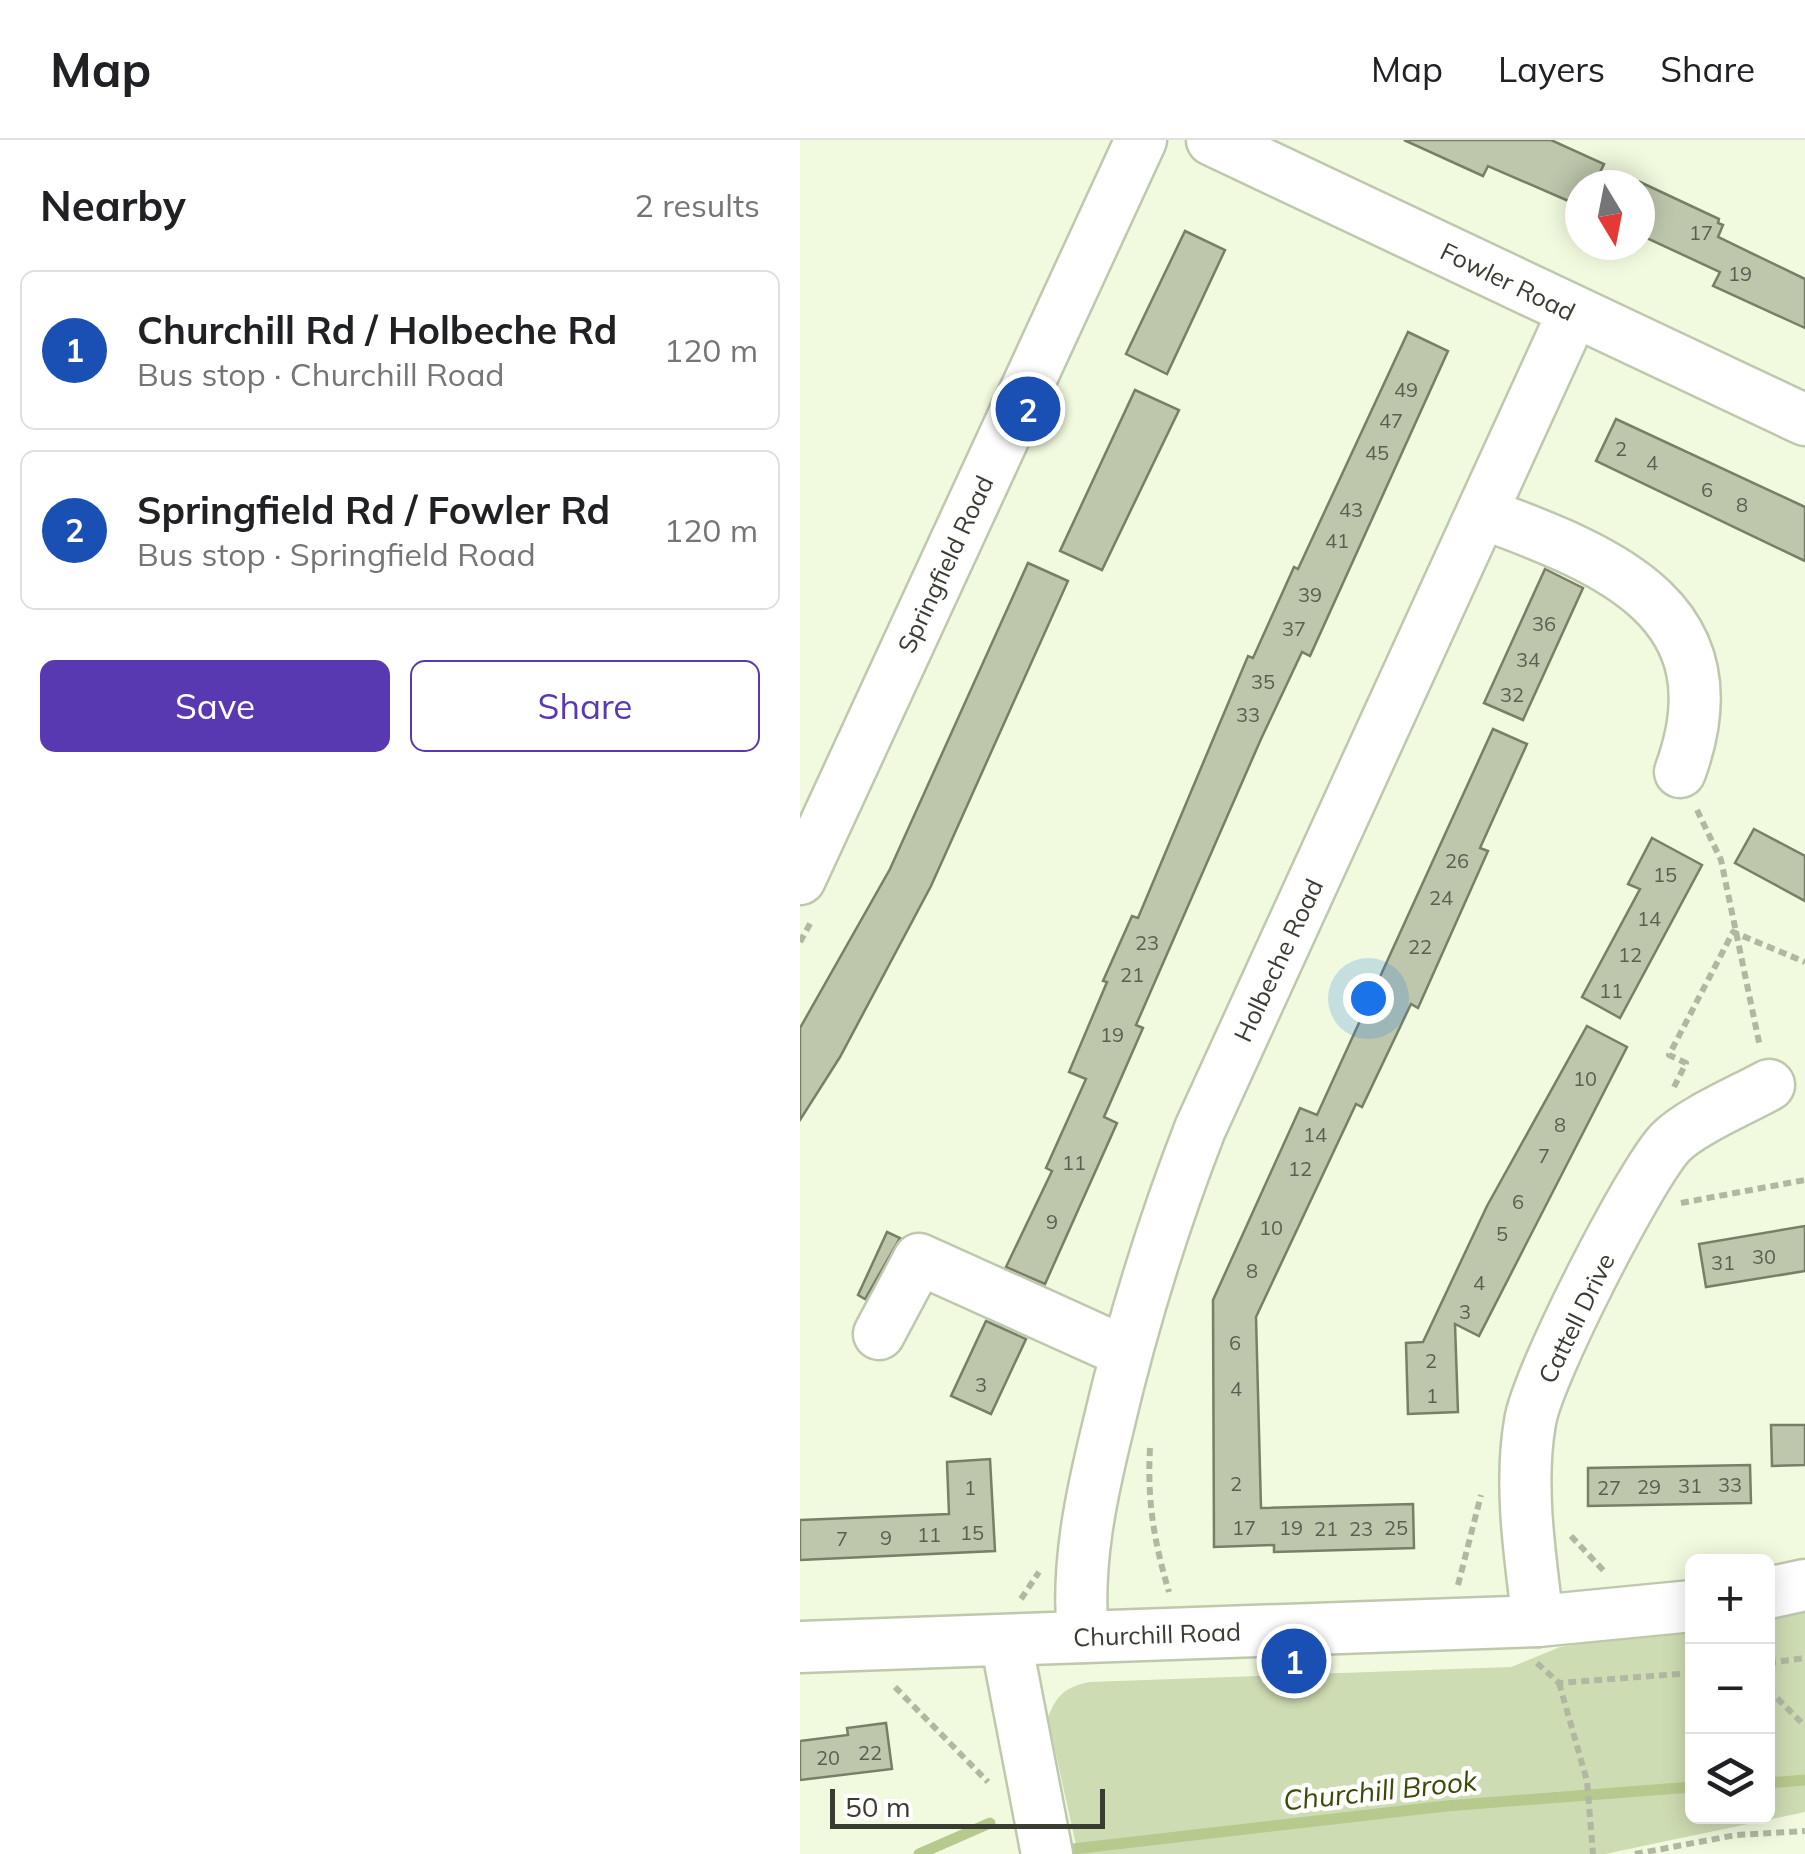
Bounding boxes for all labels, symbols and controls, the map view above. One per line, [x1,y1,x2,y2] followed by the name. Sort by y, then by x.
[50,39,151,99] text: Map
[1371,47,1443,91] text: Map
[1498,47,1605,91] text: Layers
[1660,47,1755,91] text: Share
[1565,170,1655,260] north arrow
[40,179,186,232] text: Nearby
[635,185,760,225] text: 2 results
[1689,220,1713,245] house number: 17
[1436,235,1580,327] street label: Fowler Road
[1728,261,1752,286] house number: 19
[137,306,617,354] text: Churchill Rd / Holbeche Rd
[65,330,84,370] text: 1
[664,330,758,370] text: 120 m
[137,354,505,394] text: Bus stop · Churchill Road
[996,372,1060,446] pin: 2
[1394,377,1418,402] house number: 49
[1379,408,1403,433] house number: 47
[1615,436,1627,461] house number: 2
[1365,440,1389,465] house number: 45
[1646,450,1658,475] house number: 4
[890,470,1000,658] street label: Springfield Road
[1701,477,1713,502] house number: 6
[137,486,610,534] text: Springfield Rd / Fowler Rd
[1736,492,1748,517] house number: 8
[1339,497,1363,522] house number: 43
[65,510,84,550] text: 2
[664,510,758,550] text: 120 m
[1325,528,1349,553] house number: 41
[137,534,536,574] text: Bus stop · Springfield Road
[1298,582,1322,607] house number: 39
[1532,611,1556,636] house number: 36
[1282,616,1306,641] house number: 37
[1516,647,1540,672] house number: 34
[40,660,390,752] button: Save
[410,660,760,752] button: Share
[1251,669,1275,694] house number: 35
[1500,682,1524,707] house number: 32
[1236,702,1260,727] house number: 33
[1445,848,1469,873] house number: 26
[1653,862,1677,887] house number: 15
[1227,874,1329,1046] street label: Holbeche Road
[1429,885,1453,910] house number: 24
[1637,906,1661,931] house number: 14
[1135,930,1159,955] house number: 23
[1408,934,1432,959] house number: 22
[1618,942,1642,967] house number: 12
[1120,962,1144,987] house number: 21
[1343,973,1394,1024] your location
[1599,978,1623,1003] house number: 11
[1100,1022,1124,1047] house number: 19
[1573,1066,1597,1091] house number: 10
[1554,1112,1566,1137] house number: 8
[1303,1122,1327,1147] house number: 14
[1538,1143,1550,1168] house number: 7
[1062,1150,1086,1175] house number: 11
[1288,1156,1312,1181] house number: 12
[1512,1189,1524,1214] house number: 6
[1046,1209,1058,1234] house number: 9
[1259,1215,1283,1240] house number: 10
[1496,1221,1508,1246] house number: 5
[1752,1244,1776,1269] house number: 30
[1531,1248,1621,1388] street label: Cattell Drive
[1711,1250,1735,1275] house number: 31
[1246,1258,1258,1283] house number: 8
[1473,1270,1485,1295] house number: 4
[1459,1299,1471,1324] house number: 3
[1229,1330,1241,1355] house number: 6
[1425,1348,1437,1373] house number: 2
[975,1372,987,1397] house number: 3
[1230,1376,1242,1401] house number: 4
[1426,1383,1438,1408] house number: 1
[1230,1471,1242,1496] house number: 2
[1718,1472,1742,1497] house number: 33
[1678,1473,1702,1498] house number: 31
[1637,1474,1661,1499] house number: 29
[964,1475,976,1500] house number: 1
[1597,1475,1621,1500] house number: 27
[1232,1515,1256,1540] house number: 17
[1279,1515,1303,1540] house number: 19
[1384,1515,1408,1540] house number: 25
[1314,1516,1338,1541] house number: 21
[1349,1516,1373,1541] house number: 23
[960,1520,984,1545] house number: 15
[917,1522,941,1547] house number: 11
[880,1525,892,1550] house number: 9
[836,1526,848,1551] house number: 7
[1685,1554,1775,1824] map controls
[1685,1554,1775,1644] button: +
[1073,1616,1241,1652] street label: Churchill Road
[1262,1624,1326,1698] pin: 1
[1685,1644,1775,1734] button: −
[1685,1734,1775,1824] button: layers
[858,1740,882,1765] house number: 22
[816,1745,840,1770] house number: 20
[1281,1762,1480,1818] water label: Churchill Brook
[830,1784,1105,1828] scale bar
[845,1789,911,1824] text: 50 m

